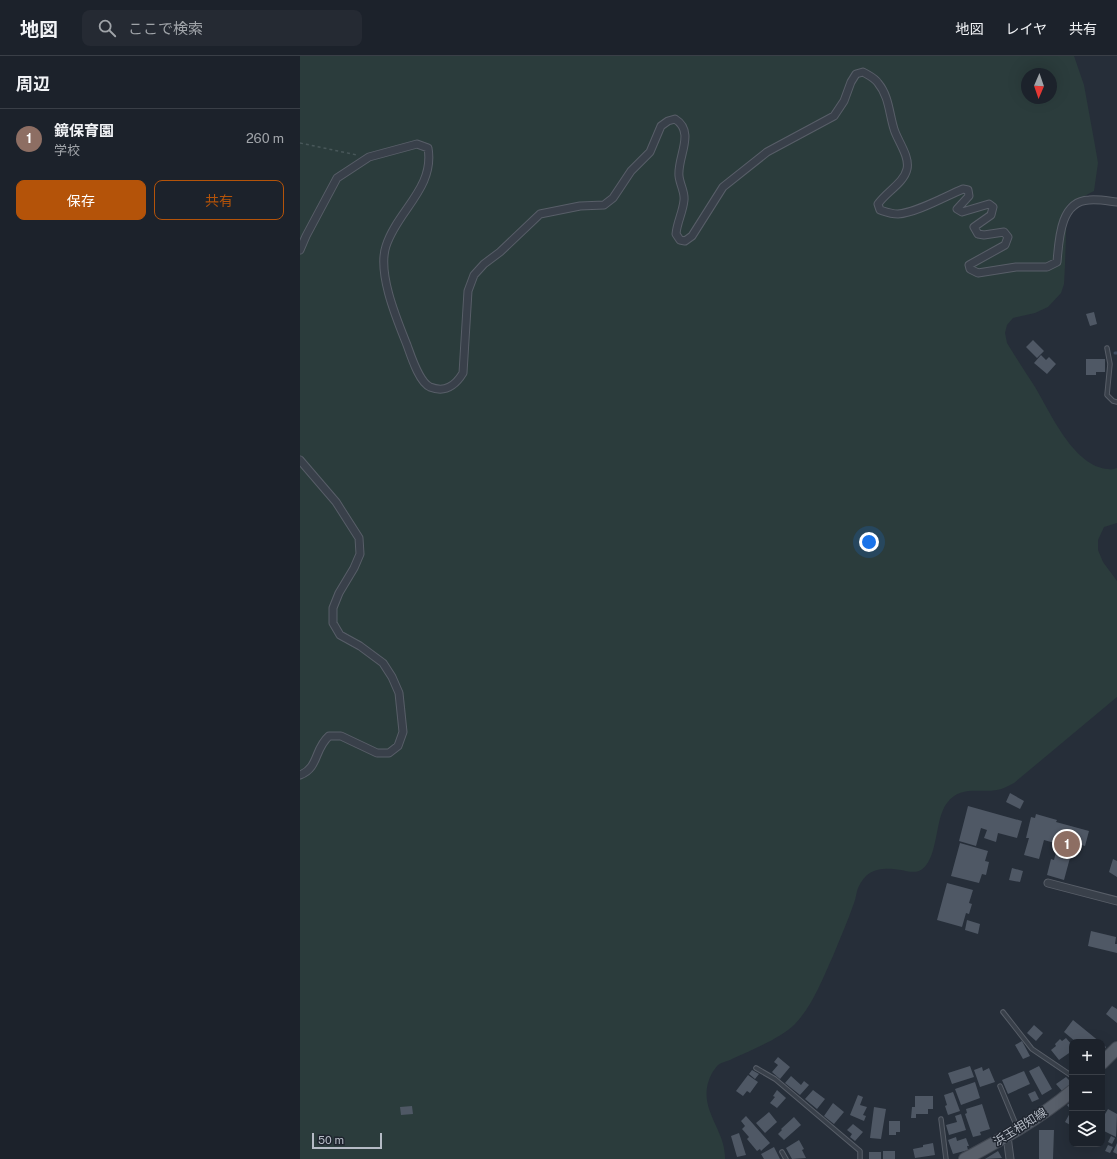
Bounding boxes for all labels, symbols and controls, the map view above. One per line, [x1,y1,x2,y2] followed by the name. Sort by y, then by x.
[82,10,362,46] search box
[96,17,118,39] icon: search
[20,18,58,40] text: 地図
[128,20,203,37] text: ここで検索
[955,21,983,37] text: 地図
[1005,21,1047,37] text: レイヤ
[1069,21,1097,37] text: 共有
[1021,68,1057,104] north arrow
[16,74,50,94] text: 周辺
[54,122,114,139] text: 鏡保育園
[26,131,32,146] text: 1
[246,131,284,146] text: 260 m
[54,143,80,158] text: 学校
[16,180,146,220] button: 保存
[154,180,284,220] button: 共有
[859,532,879,552] your location
[1054,829,1080,859] pin: 1
[1069,1039,1105,1147] map controls
[1069,1039,1105,1075] button: +
[1069,1075,1105,1111] button: −
[991,1105,1049,1149] street label: 浜玉相知線
[1069,1111,1105,1147] button: layers
[312,1131,382,1150] scale bar
[318,1134,344,1146] text: 50 m

